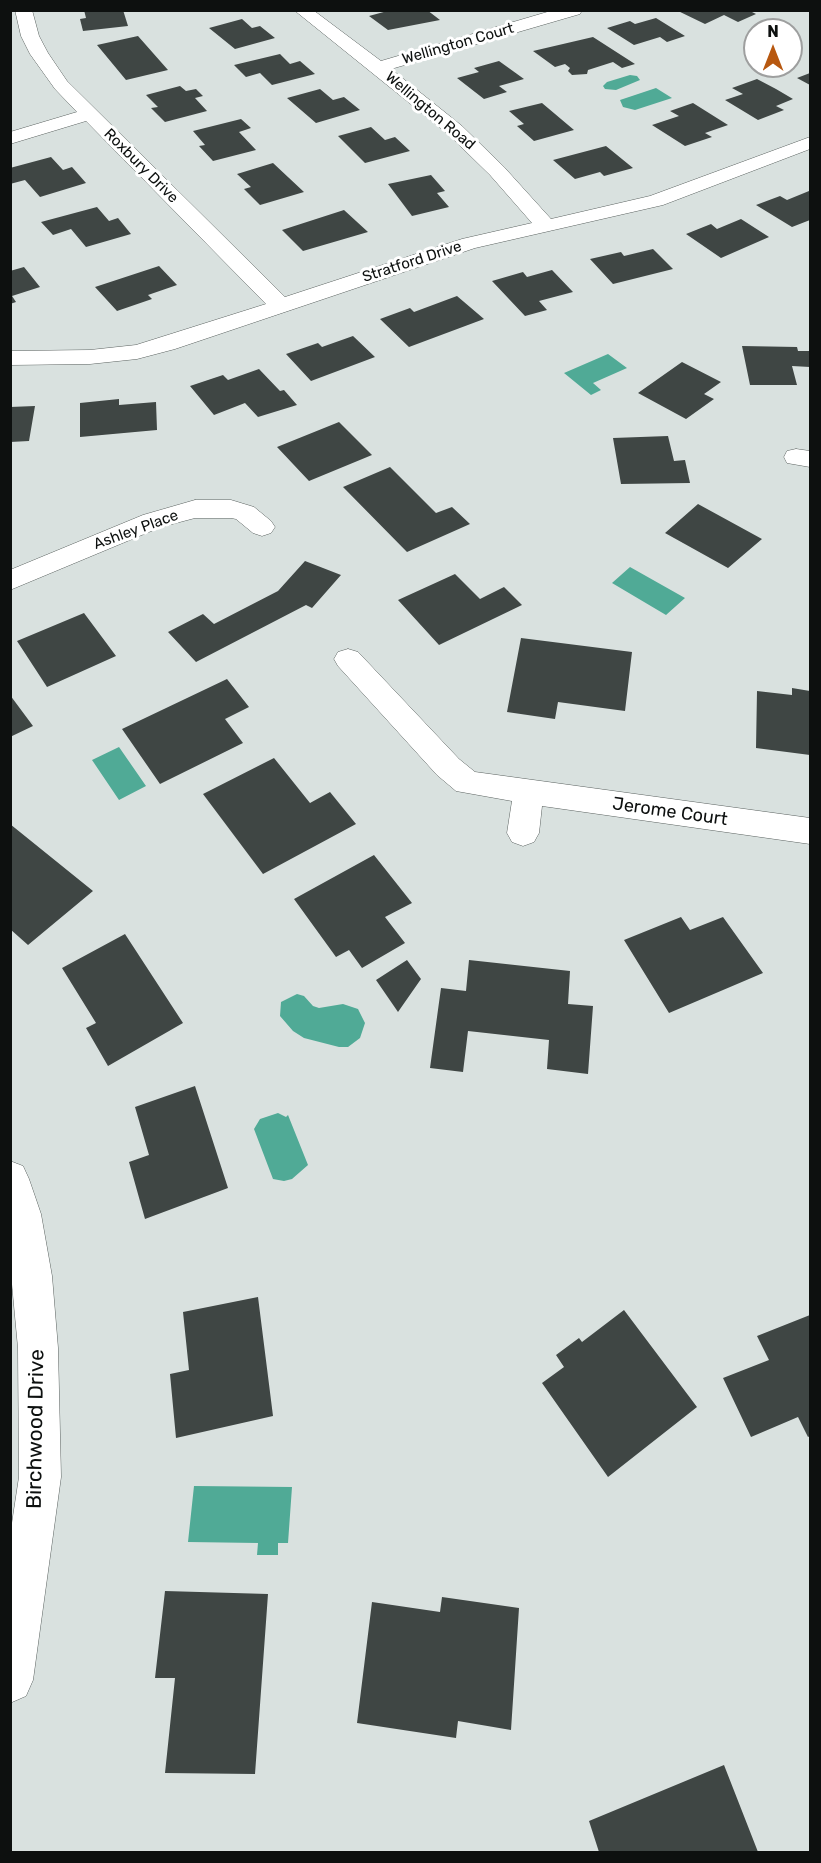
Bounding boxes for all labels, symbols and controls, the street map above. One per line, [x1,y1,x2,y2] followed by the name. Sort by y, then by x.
[743,18,803,78] north arrow
[400,19,516,69] street label: Wellington Court
[767,22,779,41] text: N
[381,68,479,154] street label: Wellington Road
[100,125,182,207] street label: Roxbury Drive
[360,237,464,287] street label: Stratford Drive
[91,506,181,554] street label: Ashley Place
[611,793,729,831] street label: Jerome Court
[22,1349,50,1509] street label: Birchwood Drive

